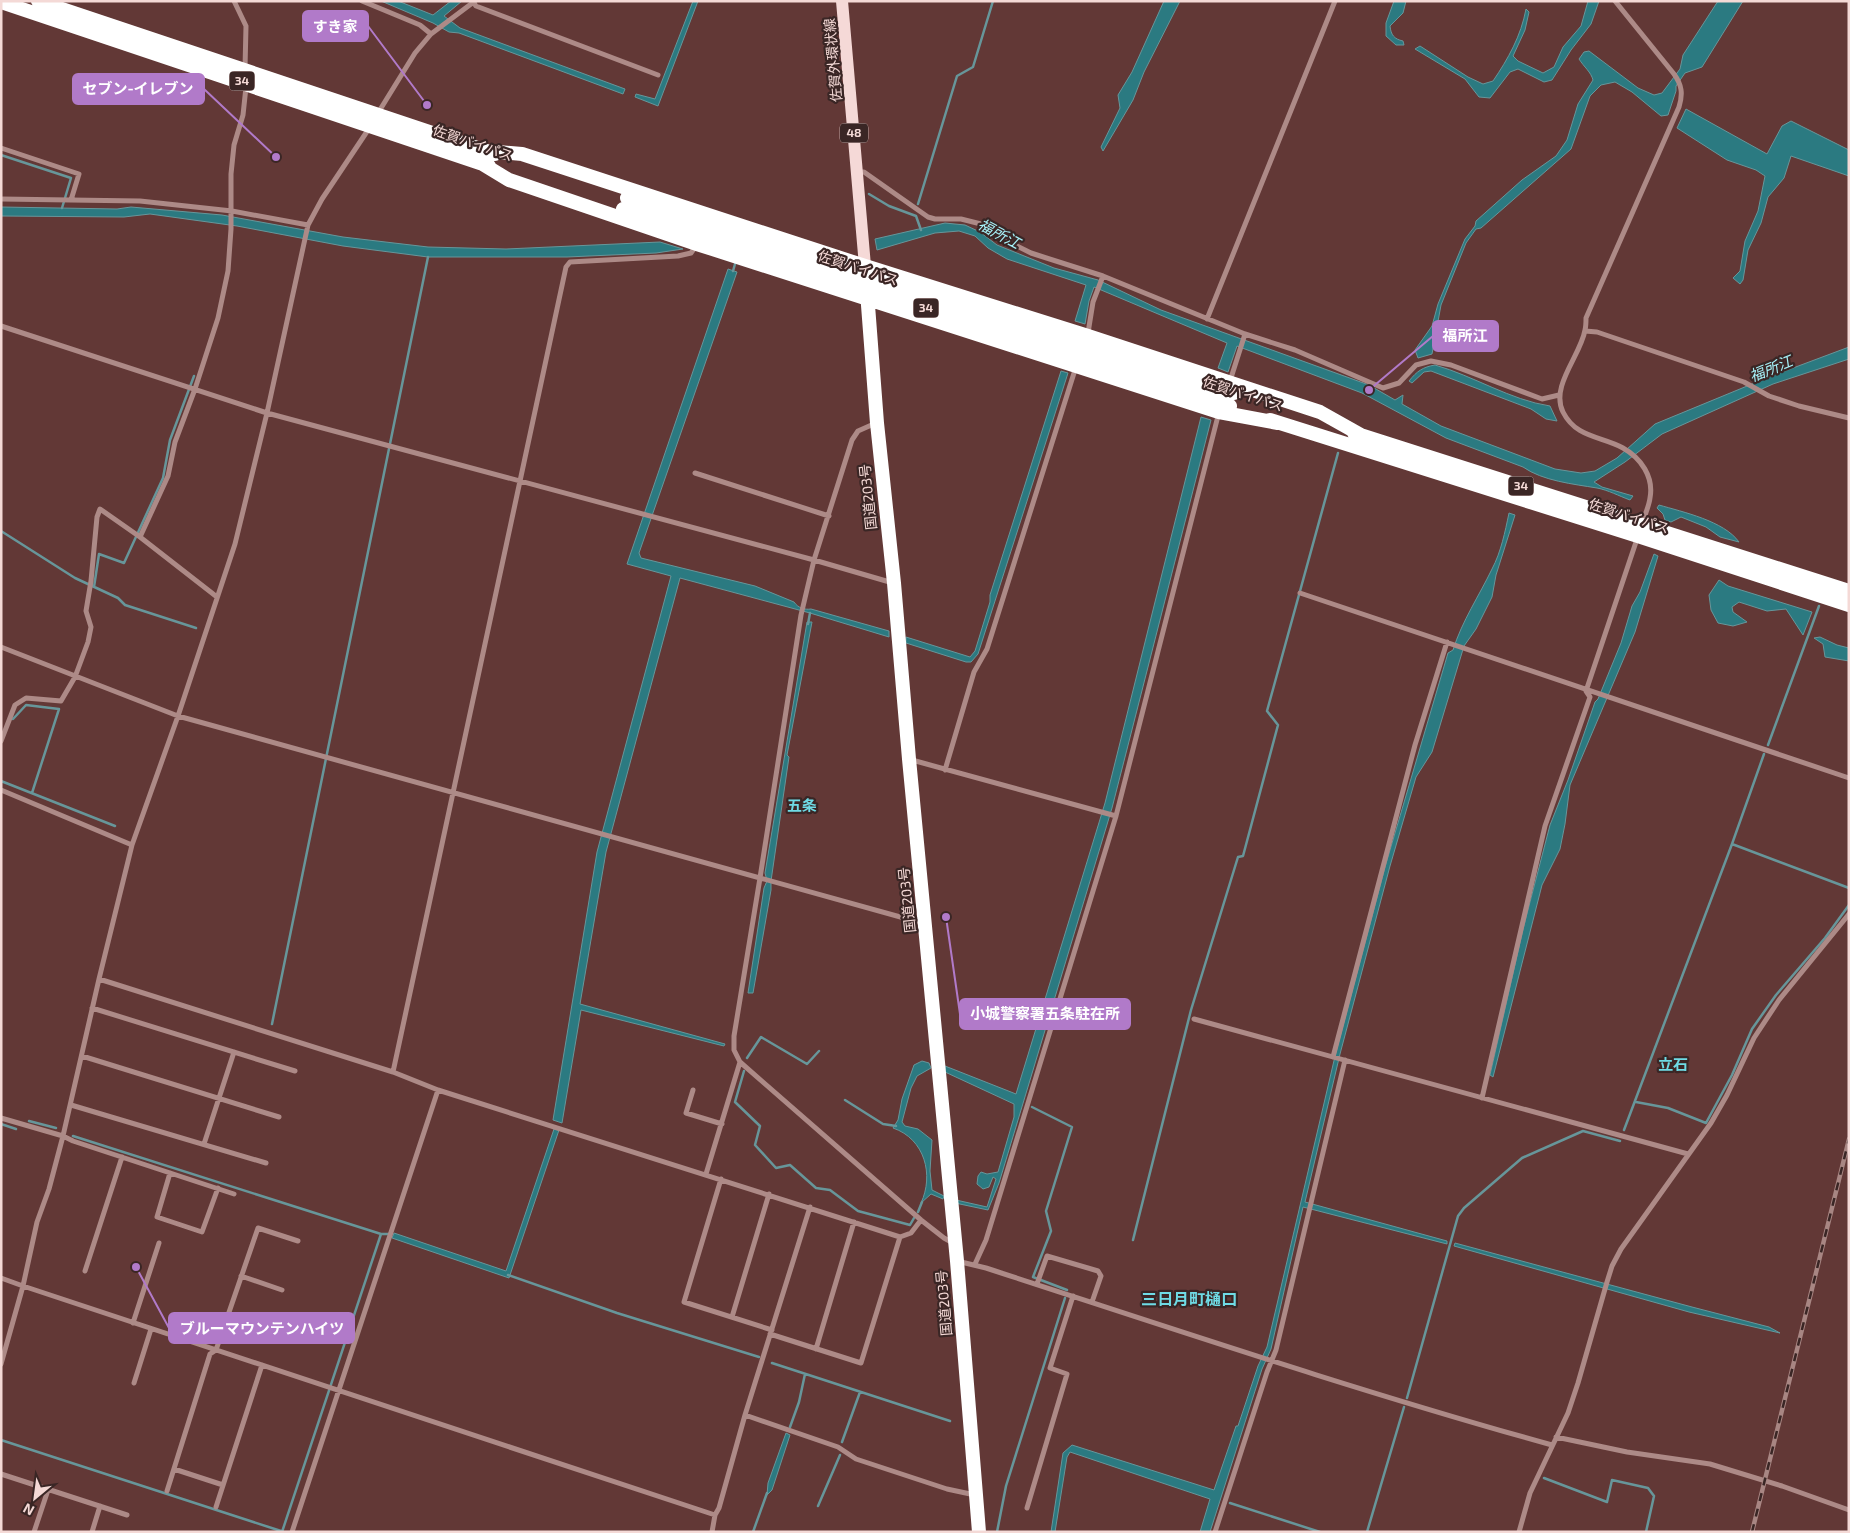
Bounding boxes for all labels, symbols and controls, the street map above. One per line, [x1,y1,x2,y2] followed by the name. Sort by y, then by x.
[303,11,368,41] callout: すき家
[312,17,358,35] text: すき家
[820,17,845,103] street label: 佐賀外環状線
[230,72,254,90] road number: 34
[73,74,204,104] callout: セブン-イレブン
[82,79,194,97] text: セブン-イレブン
[431,121,516,164] street label: 佐賀バイパス
[840,124,868,142] road number: 48
[975,215,1025,253] water label: 福所江
[816,247,901,289] street label: 佐賀バイパス
[914,298,938,318] road number: 34
[1433,321,1498,351] callout: 福所江
[1441,326,1488,344] text: 福所江
[1746,351,1797,385] water label: 福所江
[1201,373,1286,415] street label: 佐賀バイパス
[856,463,879,531] street label: 国道203号
[1508,476,1534,496] road number: 34
[1587,495,1672,537] street label: 佐賀バイパス
[787,796,817,814] district label: 五条
[895,866,918,934] street label: 国道203号
[960,999,1130,1029] callout: 小城警察署五条駐在所
[970,1004,1120,1022] text: 小城警察署五条駐在所
[1658,1055,1688,1073] district label: 立石
[932,1269,955,1337] street label: 国道203号
[1141,1289,1237,1308] district label: 三日月町樋口
[169,1313,354,1343] callout: ブルーマウンテンハイツ
[180,1319,344,1337] text: ブルーマウンテンハイツ
[10,1473,60,1523] north arrow
[20,1500,37,1520] text: N

